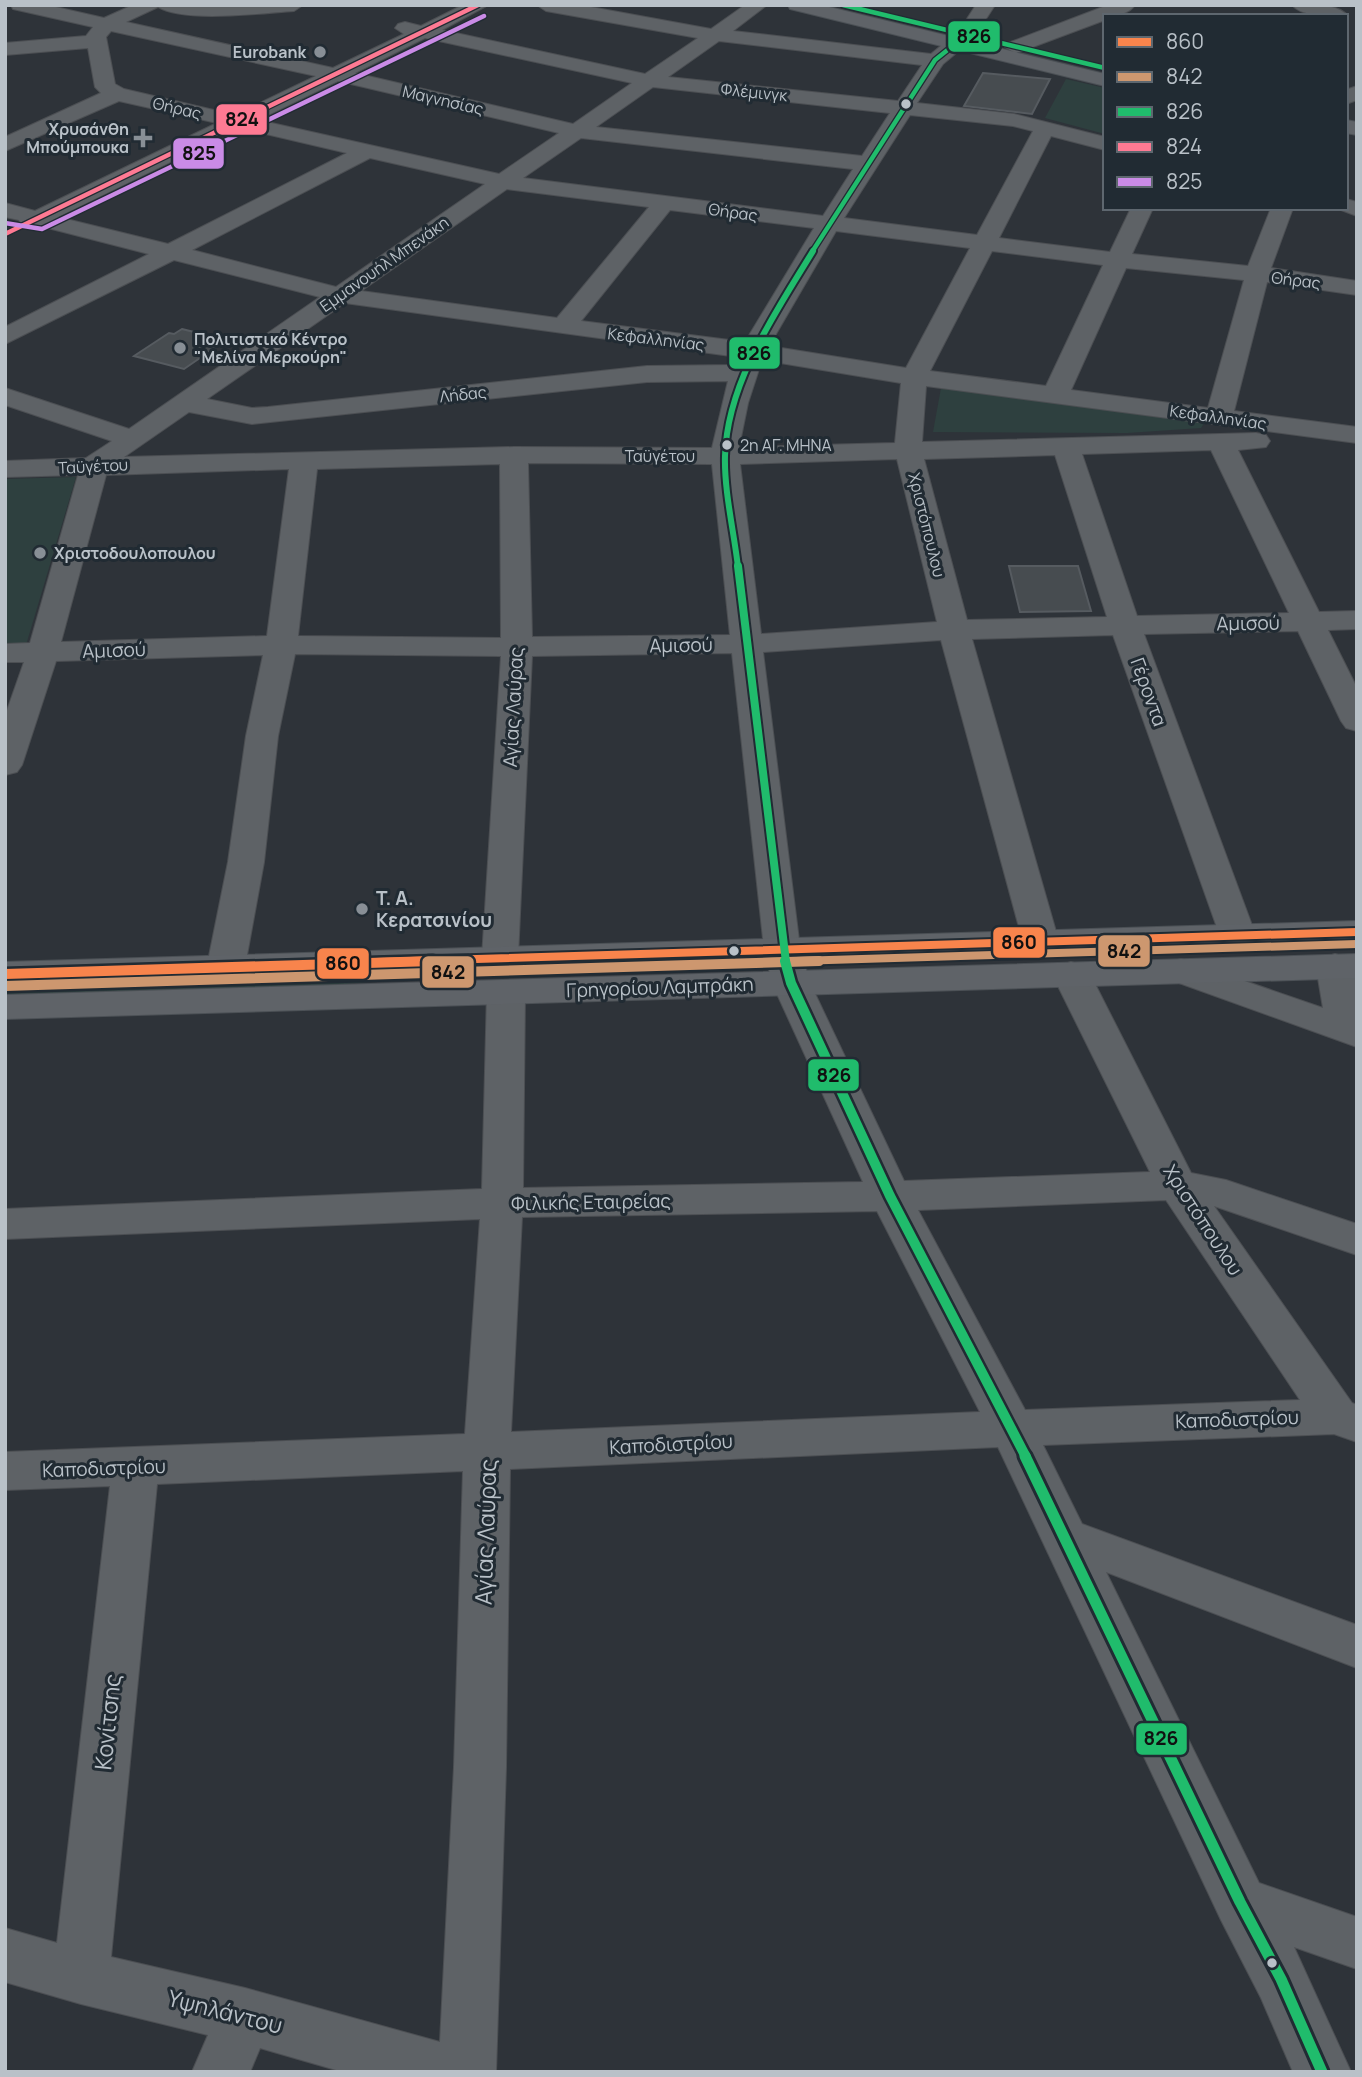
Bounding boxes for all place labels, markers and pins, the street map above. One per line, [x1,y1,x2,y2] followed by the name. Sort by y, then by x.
[233,41,306,63] place label: Eurobank
[312,44,328,60] marker: Eurobank
[899,97,913,111] unlabelled marker
[26,118,129,158] place label: Χρυσάνθη Μπούμπουκα
[135,130,151,146] marker: Χρυσάνθη Μπούμπουκα
[194,328,348,368] place label: Πολιτιστικό Κέντρο "Μελίνα Μερκούρη"
[172,340,188,356] marker: Πολιτιστικό Κέντρο "Μελίνα Μερκούρη"
[740,434,832,456] place label: 2η ΑΓ. ΜΗΝΑ
[720,438,734,452] marker: 2η ΑΓ. ΜΗΝΑ
[54,542,216,564] place label: Χριστοδουλοπουλου
[32,545,48,561] marker: Χριστοδουλοπουλου
[376,885,492,933] place label: Τ. Α. Κερατσινίου
[354,901,370,917] marker: Τ. Α. Κερατσινίου
[727,944,741,958] unlabelled marker
[1265,1956,1279,1970] unlabelled marker

